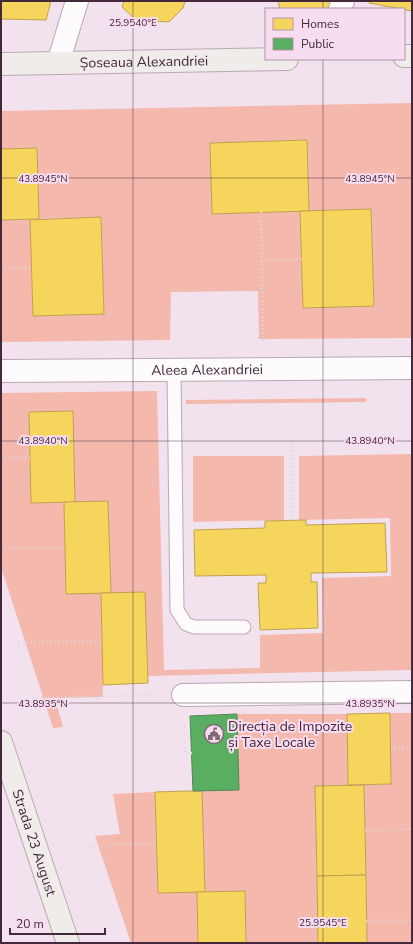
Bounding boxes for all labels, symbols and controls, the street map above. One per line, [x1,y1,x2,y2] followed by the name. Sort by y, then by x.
[265,8,405,60] legend
[109,16,157,30] text: 25.9540°E
[301,16,339,32] text: Homes
[301,36,335,52] text: Public
[80,51,208,72] street label: Șoseaua Alexandriei
[18,172,68,186] text: 43.8945°N
[345,172,395,186] text: 43.8945°N
[151,360,263,379] street label: Aleea Alexandriei
[18,434,68,448] text: 43.8940°N
[345,434,395,448] text: 43.8940°N
[18,697,68,711] text: 43.8935°N
[345,697,395,711] text: 43.8935°N
[228,717,352,752] place label: Direcția de Impozite și Taxe Locale
[203,723,225,745] public building icon: Direcția de Impozite și Taxe Locale
[8,787,61,898] street label: Strada 23 August
[10,910,105,936] scale bar
[16,916,44,932] text: 20 m
[299,916,347,930] text: 25.9545°E

